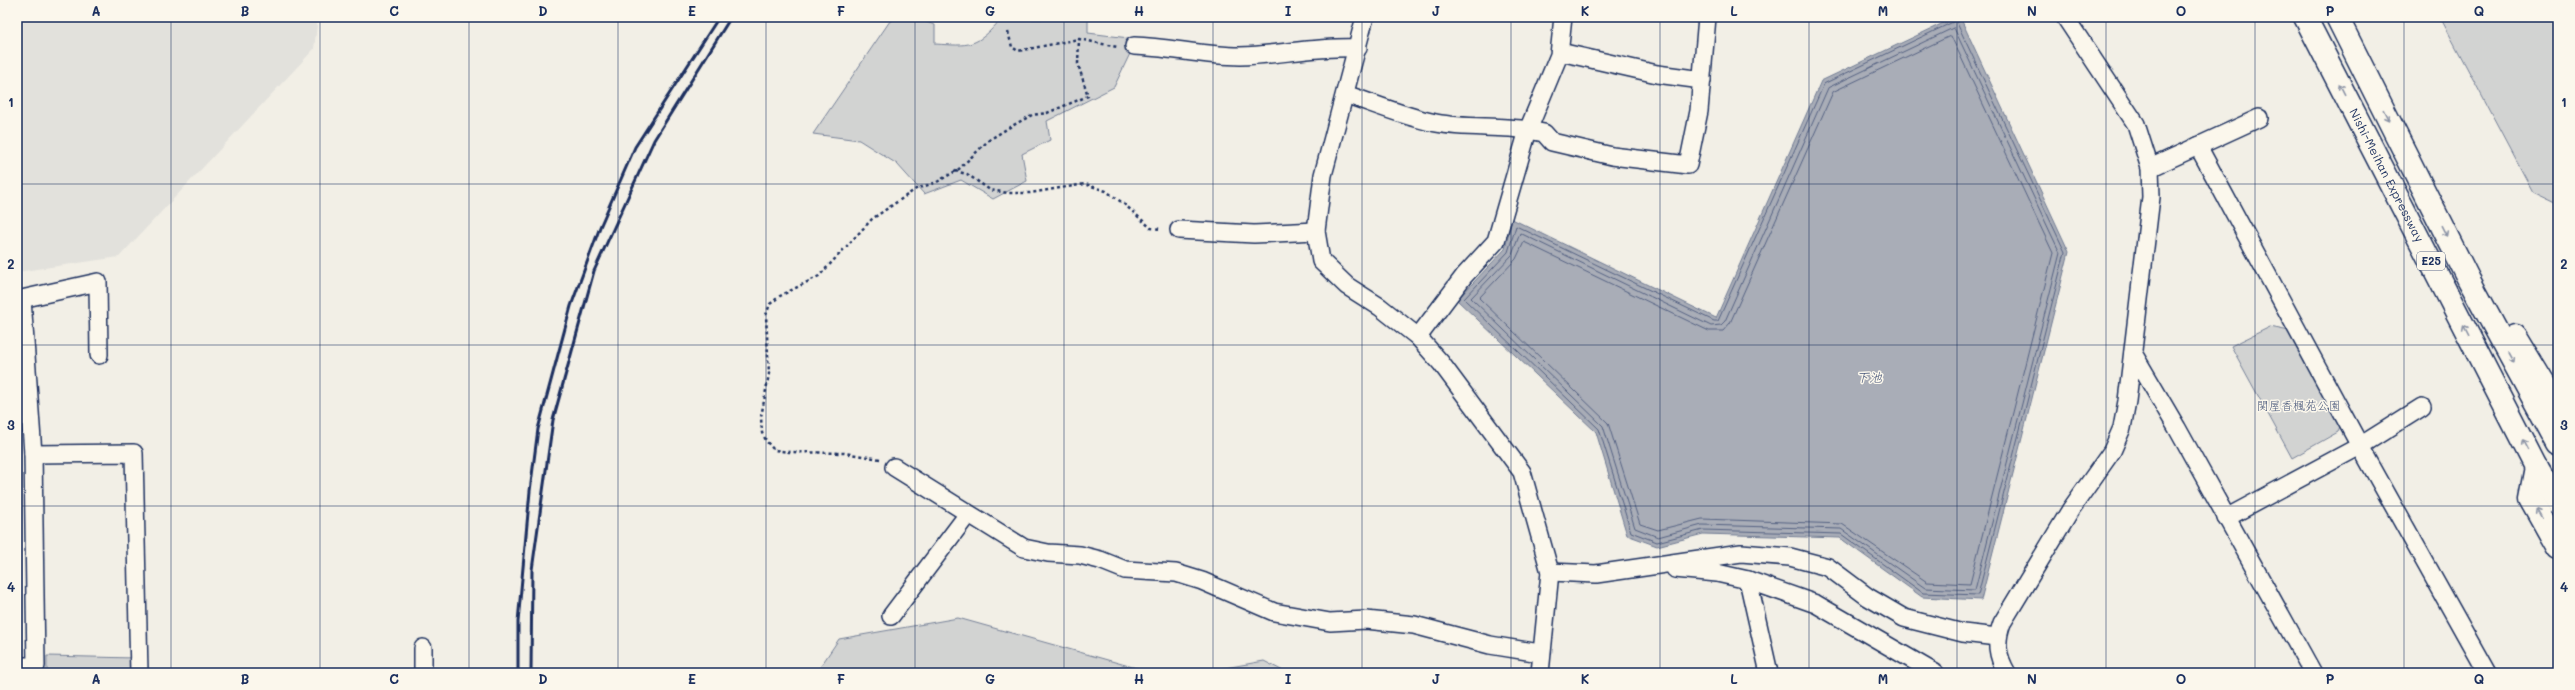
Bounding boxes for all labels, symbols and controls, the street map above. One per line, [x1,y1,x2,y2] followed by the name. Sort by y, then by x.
[91,2,101,19] text: A
[241,2,250,19] text: B
[389,2,399,19] text: C
[538,2,548,19] text: D
[688,2,696,19] text: E
[837,2,845,19] text: F
[985,2,995,19] text: G
[1134,2,1144,19] text: H
[1285,2,1292,19] text: I
[1432,2,1440,19] text: J
[1581,2,1590,19] text: K
[1730,2,1738,19] text: L
[1878,2,1888,19] text: M
[2027,2,2037,19] text: N
[2176,2,2186,19] text: O
[2326,2,2335,19] text: P
[2474,2,2484,19] text: Q
[2338,84,2346,96] one-way arrow
[8,93,14,110] text: 1
[2561,93,2567,110] text: 1
[2346,105,2428,244] street label: Nishi-Meihan Expressway
[2382,108,2390,120] one-way arrow
[2441,225,2448,237] one-way arrow
[2417,252,2445,270] road number: E25
[7,255,15,272] text: 2
[2560,255,2568,272] text: 2
[2462,324,2469,336] one-way arrow
[2508,352,2515,364] one-way arrow
[1856,368,1883,385] water label: 下池
[2257,397,2341,413] park label: 関屋香楓苑公園
[7,416,15,433] text: 3
[2560,416,2568,433] text: 3
[2521,439,2528,451] one-way arrow
[2535,508,2542,520] one-way arrow
[7,578,15,595] text: 4
[2560,578,2568,595] text: 4
[91,670,101,687] text: A
[241,670,250,687] text: B
[389,670,399,687] text: C
[538,670,548,687] text: D
[688,670,696,687] text: E
[837,670,845,687] text: F
[985,670,995,687] text: G
[1134,670,1144,687] text: H
[1285,670,1292,687] text: I
[1432,670,1440,687] text: J
[1581,670,1590,687] text: K
[1730,670,1738,687] text: L
[1878,670,1888,687] text: M
[2027,670,2037,687] text: N
[2176,670,2186,687] text: O
[2326,670,2335,687] text: P
[2474,670,2484,687] text: Q

